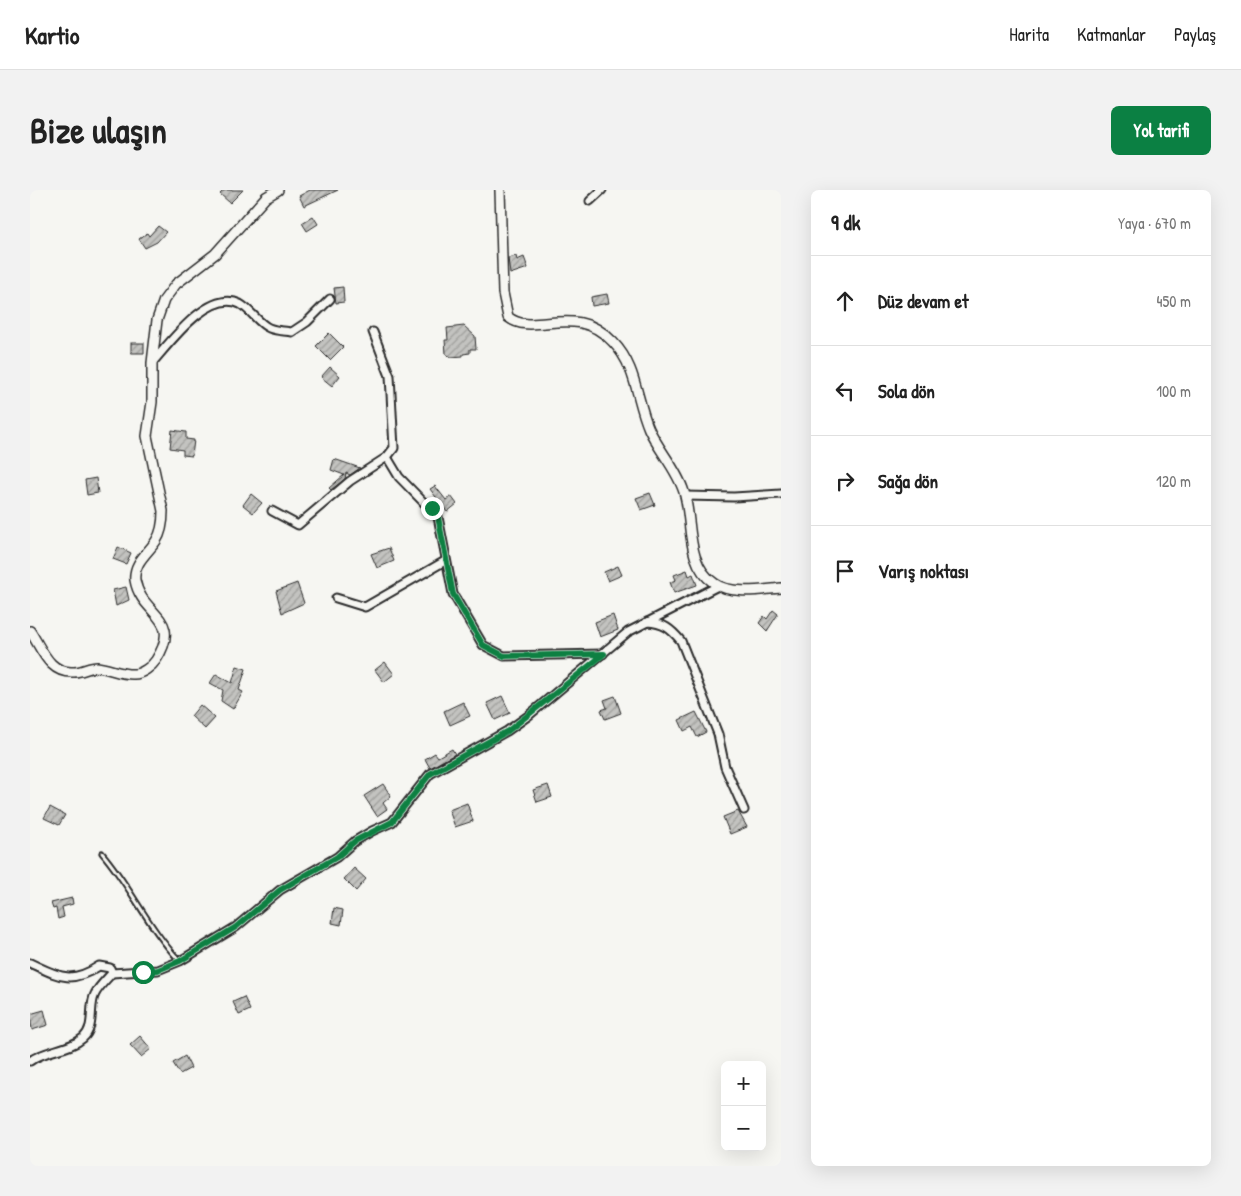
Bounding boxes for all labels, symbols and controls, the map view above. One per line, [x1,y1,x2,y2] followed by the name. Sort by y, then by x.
[25,19,80,51] text: Kartio
[1009,22,1049,47] text: Harita
[1077,22,1146,47] text: Katmanlar
[1174,22,1216,47] text: Paylaş
[1111,106,1211,155] button: Yol tarifi
[30,107,167,154] text: Bize ulaşın
[831,208,860,237] text: 9 dk
[1118,212,1191,234] text: Yaya · 670 m
[831,287,859,315] icon: ahead
[878,288,969,314] text: Düz devam et
[1157,290,1191,312] text: 450 m
[831,377,859,405] icon: left
[878,378,935,404] text: Sola dön
[1156,380,1191,402] text: 100 m
[831,467,859,495] icon: right
[878,468,938,494] text: Sağa dön
[1156,470,1191,492] text: 120 m
[421,497,444,520] route end
[831,557,859,585] icon: arrive
[878,558,969,584] text: Varış noktası
[132,961,155,984] route start
[721,1061,766,1151] map controls
[721,1061,766,1106] button: +
[721,1106,766,1151] button: −

